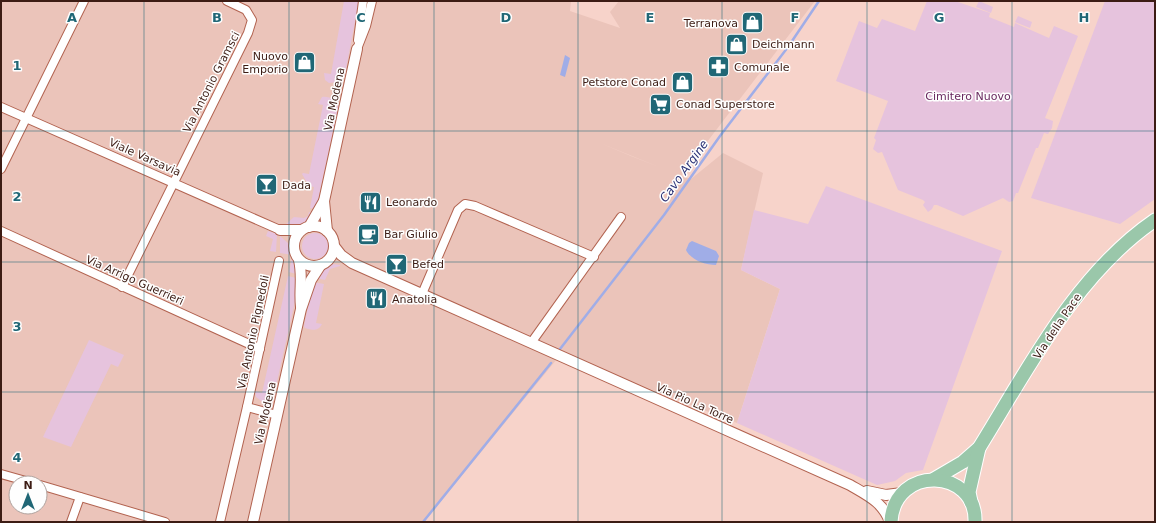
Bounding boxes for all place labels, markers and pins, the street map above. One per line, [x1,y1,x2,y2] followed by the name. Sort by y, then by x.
[740,10,766,36] shop icon: Terranova
[683,17,738,30] place label: Terranova
[724,31,750,57] shop icon: Deichmann
[752,38,815,51] place label: Deichmann
[291,49,317,75] shop icon: Nuovo Emporio
[242,50,288,76] place label: Nuovo Emporio
[706,54,732,80] pharmacy icon: Comunale
[734,61,790,74] place label: Comunale
[669,69,695,95] shop icon: Petstore Conad
[582,76,666,89] place label: Petstore Conad
[648,91,674,117] supermarket icon: Conad Superstore
[676,98,775,111] place label: Conad Superstore
[253,172,279,198] bar icon: Dada
[282,179,311,192] place label: Dada
[358,189,384,215] restaurant icon: Leonardo
[386,196,437,209] place label: Leonardo
[355,221,381,247] cafe icon: Bar Giulio
[384,228,438,241] place label: Bar Giulio
[383,251,409,277] bar icon: Befed
[412,258,444,271] place label: Befed
[363,286,389,312] restaurant icon: Anatolia
[392,293,437,306] place label: Anatolia

